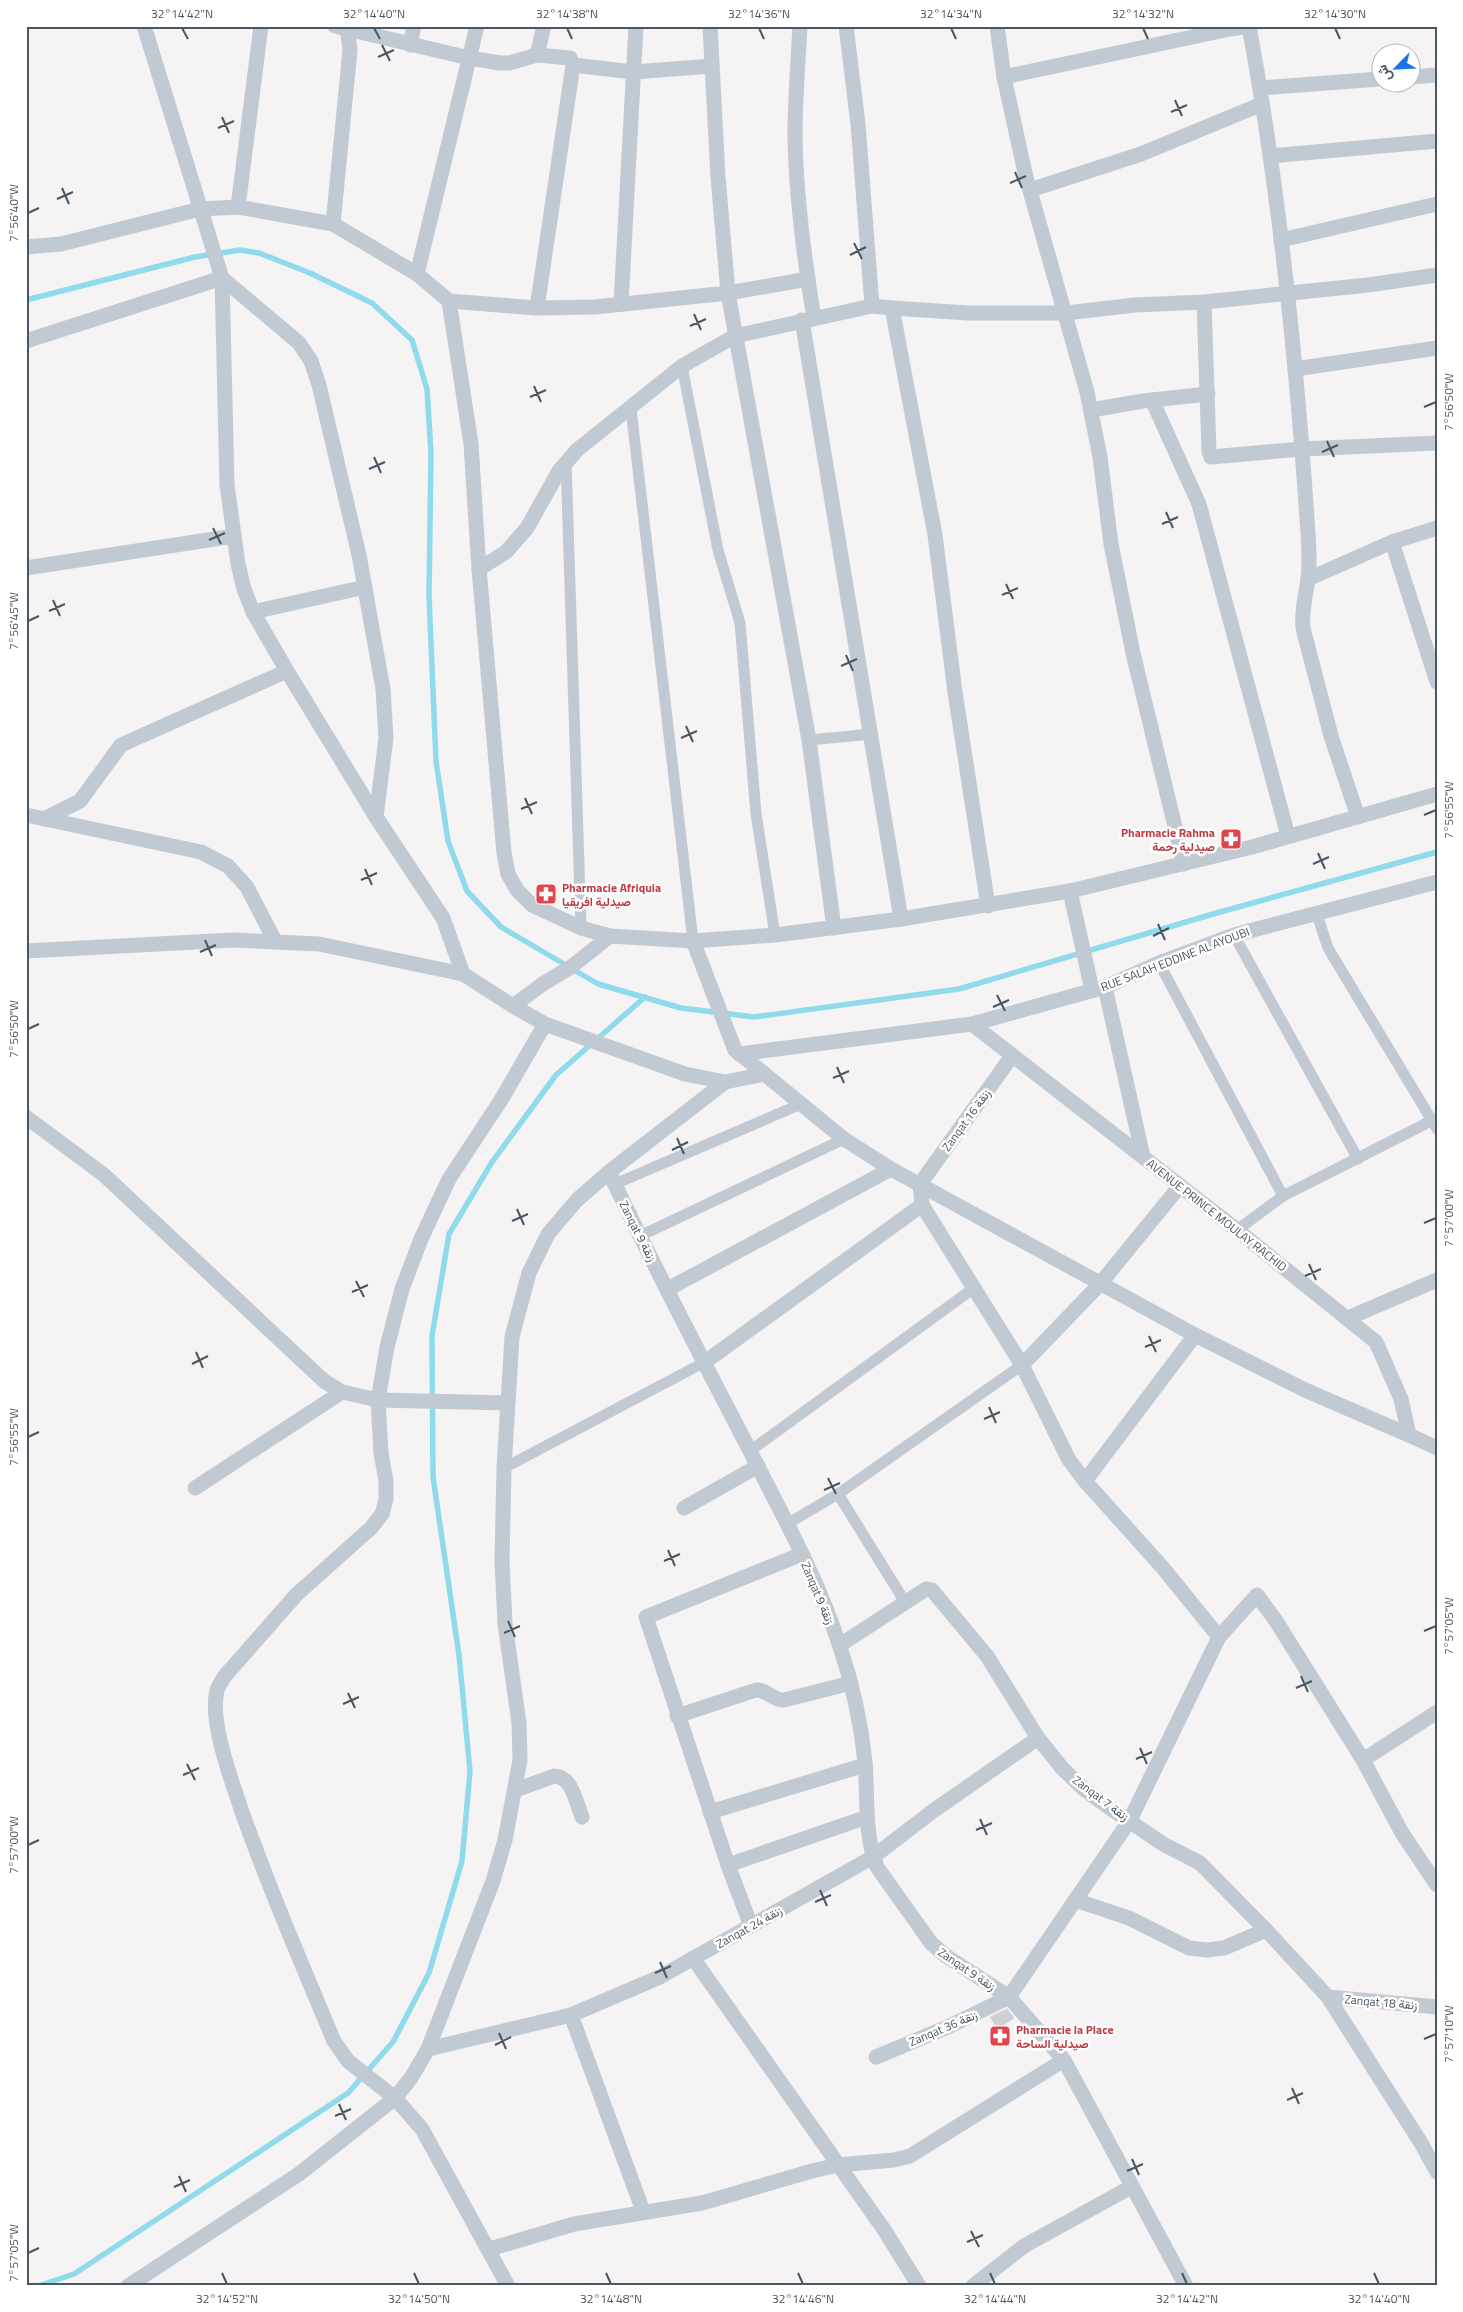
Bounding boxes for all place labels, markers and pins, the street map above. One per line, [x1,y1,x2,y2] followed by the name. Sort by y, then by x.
[1121,823,1215,856] place label: Pharmacie Rahma صيدلية رحمة
[1219,827,1243,851] pharmacy icon: Pharmacie Rahma صيدلية رحمة
[562,878,661,911] place label: Pharmacie Afriquia صيدلية افريقيا
[534,882,558,906] pharmacy icon: Pharmacie Afriquia صيدلية افريقيا
[1016,2020,1114,2053] place label: Pharmacie la Place صيدلية الساحة
[988,2024,1012,2048] pharmacy icon: Pharmacie la Place صيدلية الساحة

